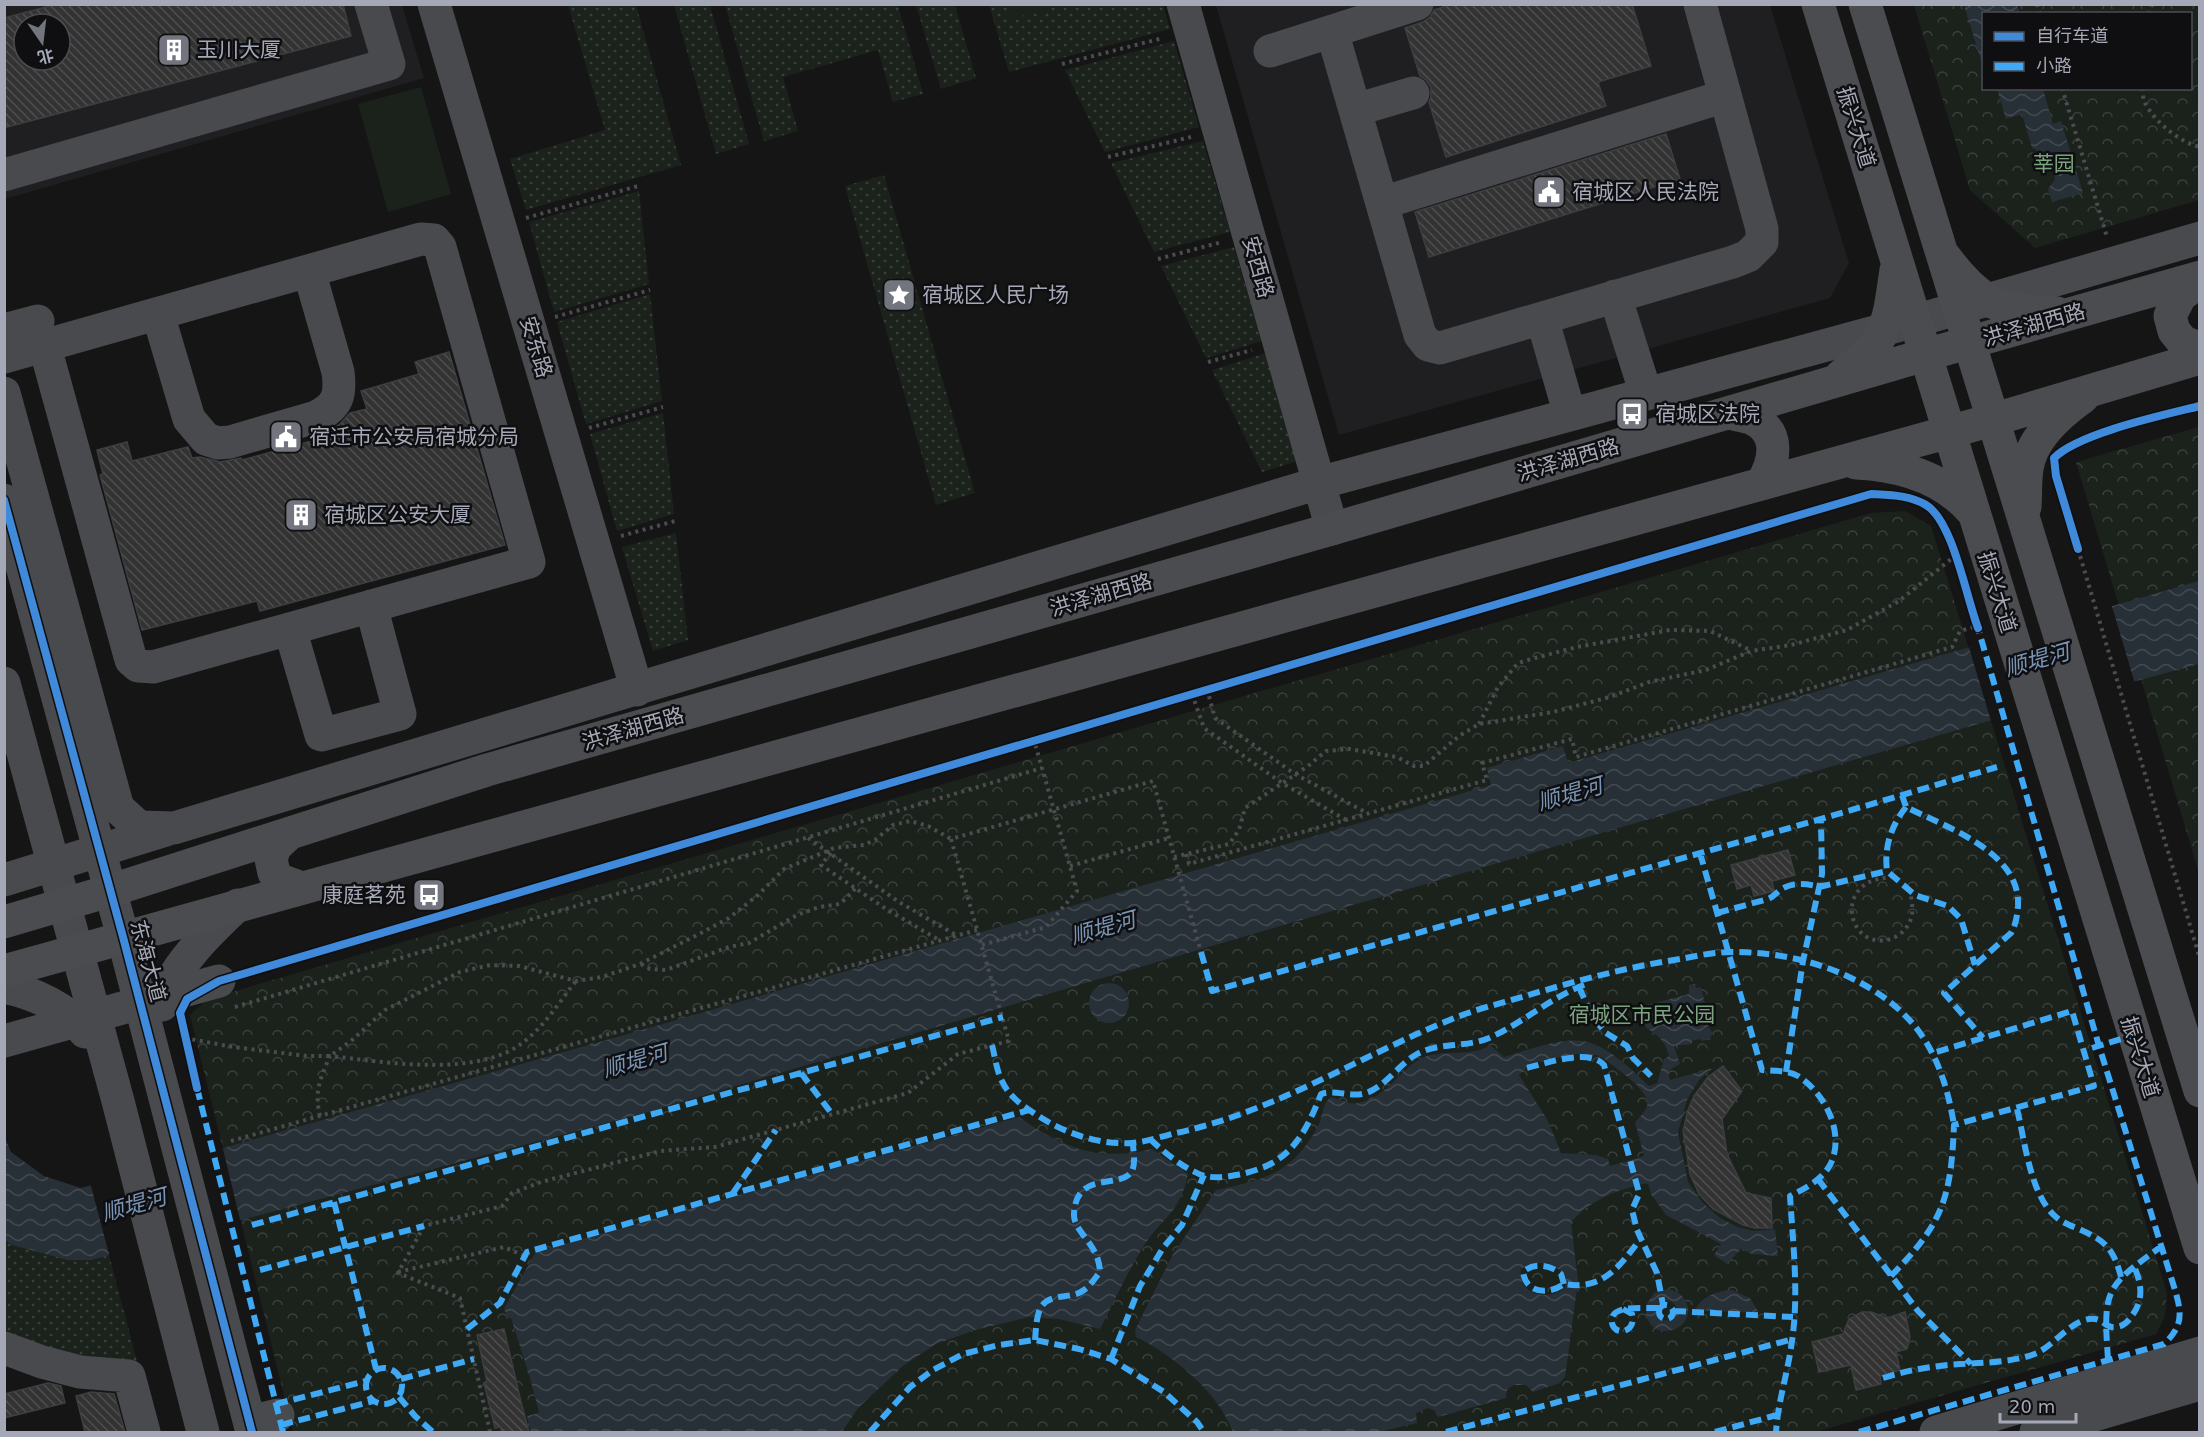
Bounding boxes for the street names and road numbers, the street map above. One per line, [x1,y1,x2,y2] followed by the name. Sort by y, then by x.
[1832,83,1880,171] street label: 振兴大道
[1238,233,1278,301] street label: 安西路
[1980,299,2088,351] street label: 洪泽湖西路
[515,313,557,381] street label: 安东路
[1514,434,1622,486] street label: 洪泽湖西路
[1973,548,2021,636] street label: 振兴大道
[1047,569,1155,621] street label: 洪泽湖西路
[579,703,687,755] street label: 洪泽湖西路
[126,917,170,1005] street label: 东海大道
[2116,1013,2164,1101] street label: 振兴大道

